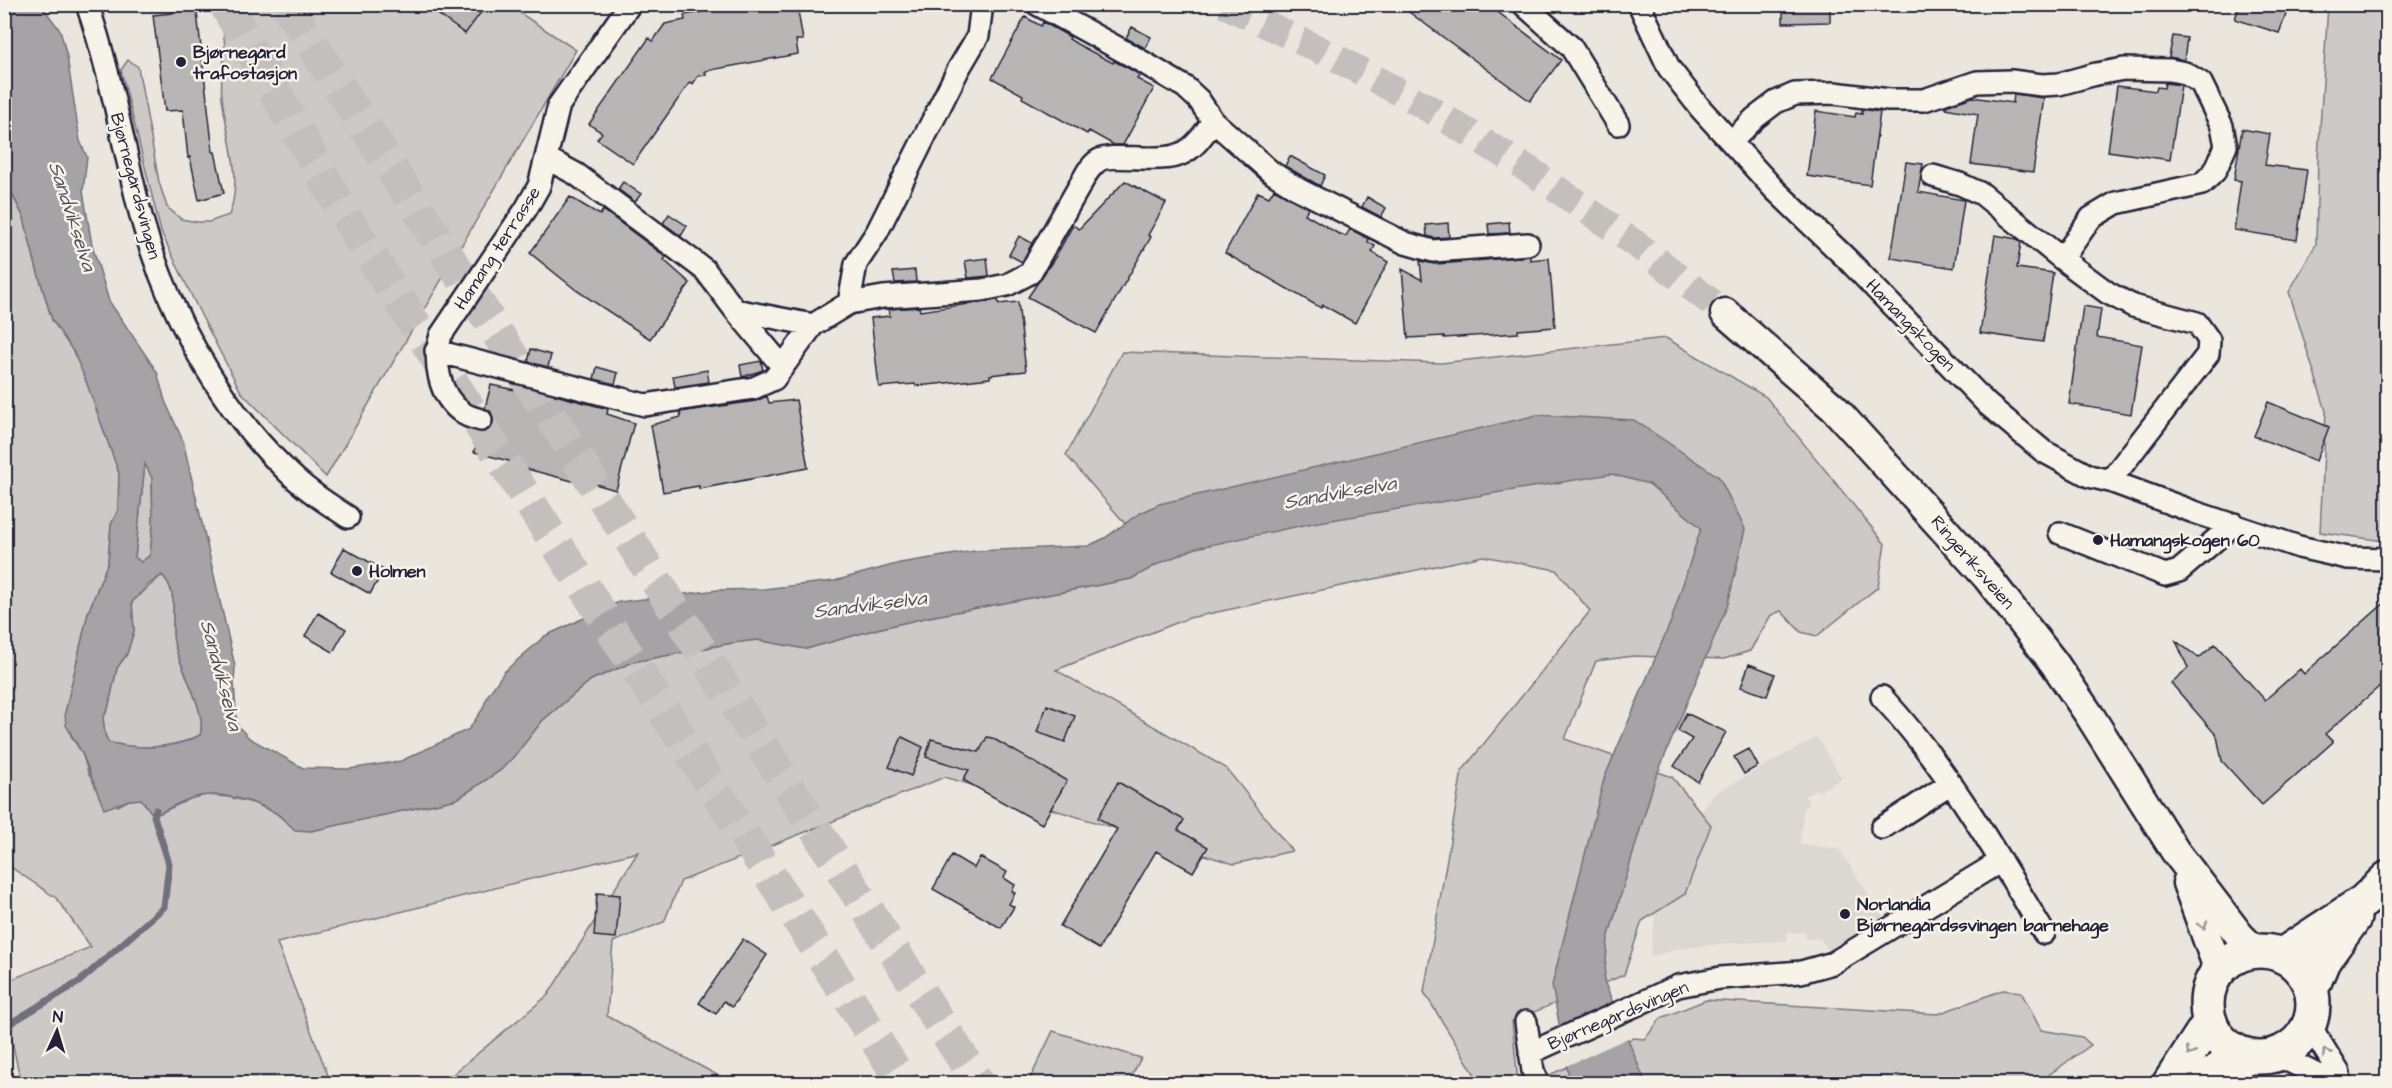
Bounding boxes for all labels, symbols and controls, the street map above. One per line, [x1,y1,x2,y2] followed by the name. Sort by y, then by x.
[192,40,297,86] place label: Bjørnegård trafostasjon
[174,55,188,69] marker: Bjørnegård trafostasjon
[103,110,167,262] street label: Bjørnegårdsvingen
[41,158,103,275] water label: Sandvikselva
[448,181,548,315] street label: Hamang terrasse
[1859,274,1961,378] street label: Hamangskogen
[1282,469,1399,517] water label: Sandvikselva
[1924,510,2020,615] street label: Ringeriksveien
[2110,528,2260,554] place label: Hamangskogen 60
[2091,533,2105,547] marker: Hamangskogen 60
[369,559,426,584] place label: Holmen
[350,564,364,578] marker: Holmen
[812,584,929,626] water label: Sandvikselva
[193,617,249,735] water label: Sandvikselva
[1857,892,2109,939] place label: Norlandia Bjørnegårdssvingen barnehage
[1838,907,1852,921] marker: Norlandia Bjørnegårdssvingen barnehage
[2195,919,2208,930] one-way arrow
[1544,975,1693,1057] street label: Bjørnegårdsvingen
[27,1001,87,1061] north arrow
[52,1006,64,1028] text: N
[2186,1046,2197,1057] one-way arrow
[2322,1049,2334,1059] one-way arrow

